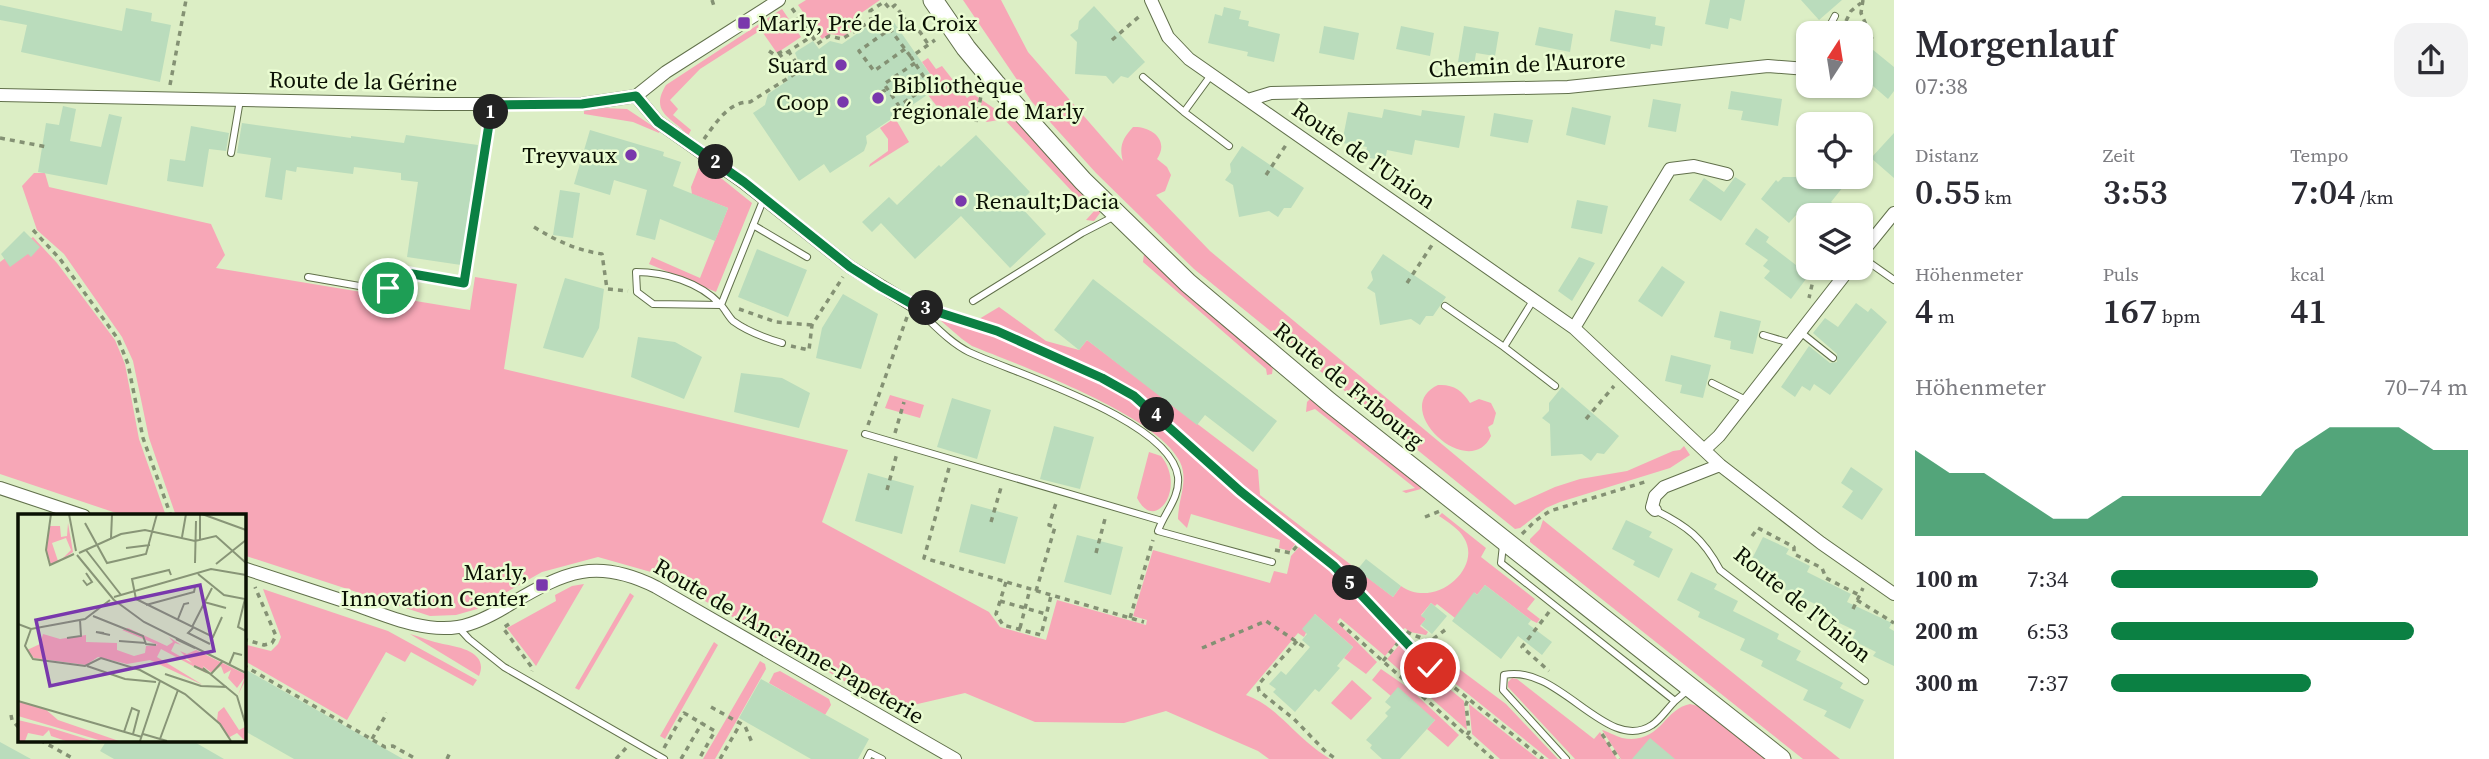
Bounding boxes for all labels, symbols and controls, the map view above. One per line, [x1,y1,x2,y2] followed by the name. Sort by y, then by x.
[758,7,977,39] place label: Marly, Pré de la Croix
[736,15,752,31] marker: Marly, Pré de la Croix
[1915,18,2115,70] text: Morgenlauf
[1796,21,1872,98] north arrow
[1796,21,1873,280] map controls
[2394,23,2468,97] button: share
[1428,43,1626,85] street label: Chemin de l'Aurore
[768,49,827,81] place label: Suard
[833,57,849,73] marker: Suard
[268,63,458,99] street label: Route de la Gérine
[892,69,1084,127] place label: Bibliothèque régionale de Marly
[1915,70,1968,102] text: 07:38
[776,86,829,118] place label: Coop
[870,90,886,106] marker: Bibliothèque régionale de Marly
[1286,93,1442,217] street label: Route de l'Union
[474,94,508,130] pin: 1
[835,94,851,110] marker: Coop
[485,98,496,124] text: 1
[1796,112,1873,189] button: locate
[522,139,617,171] place label: Treyvaux
[1915,142,1978,168] text: Distanz
[2103,142,2135,168] text: Zeit
[2290,142,2349,168] text: Tempo
[698,144,734,180] pin: 2
[623,147,639,163] marker: Treyvaux
[710,148,721,174] text: 2
[1915,168,1980,216] text: 0.55
[2103,168,2168,216] text: 3:53
[2290,168,2355,216] text: 7:04
[1980,184,2012,210] text: km
[2355,184,2394,210] text: /km
[975,185,1120,217] place label: Renault;Dacia
[953,193,969,209] marker: Renault;Dacia
[1796,203,1873,280] button: layers
[358,258,418,318] pin
[1915,261,2023,287] text: Höhenmeter
[2103,261,2139,287] text: Puls
[2290,261,2325,287] text: kcal
[369,269,407,307] icon: arrive
[1915,287,1933,335] text: 4
[2103,287,2157,335] text: 167
[2290,287,2327,335] text: 41
[908,290,944,326] pin: 3
[920,294,931,320] text: 3
[1933,303,1955,329] text: m
[2157,303,2201,329] text: bpm
[1267,314,1431,456] street label: Route de Fribourg
[1915,371,2046,403] text: Höhenmeter
[2384,371,2468,403] text: 70–74 m
[1140,398,1174,432] pin: 4
[1151,401,1162,427] text: 4
[18,514,245,742] inset map
[1727,538,1879,670] street label: Route de l'Union
[648,550,930,732] street label: Route de l'Ancienne-Papeterie
[341,556,528,614] place label: Marly, Innovation Center
[1915,563,1978,595] text: 100 m
[2027,563,2068,595] text: 7:34
[1332,566,1368,600] pin: 5
[1344,569,1355,595] text: 5
[534,577,550,593] marker: Marly, Innovation Center
[1915,615,1978,647] text: 200 m
[2027,615,2068,647] text: 6:53
[1400,638,1460,698] pin
[1411,649,1449,687] icon: check
[1915,667,1978,699] text: 300 m
[2027,667,2068,699] text: 7:37

